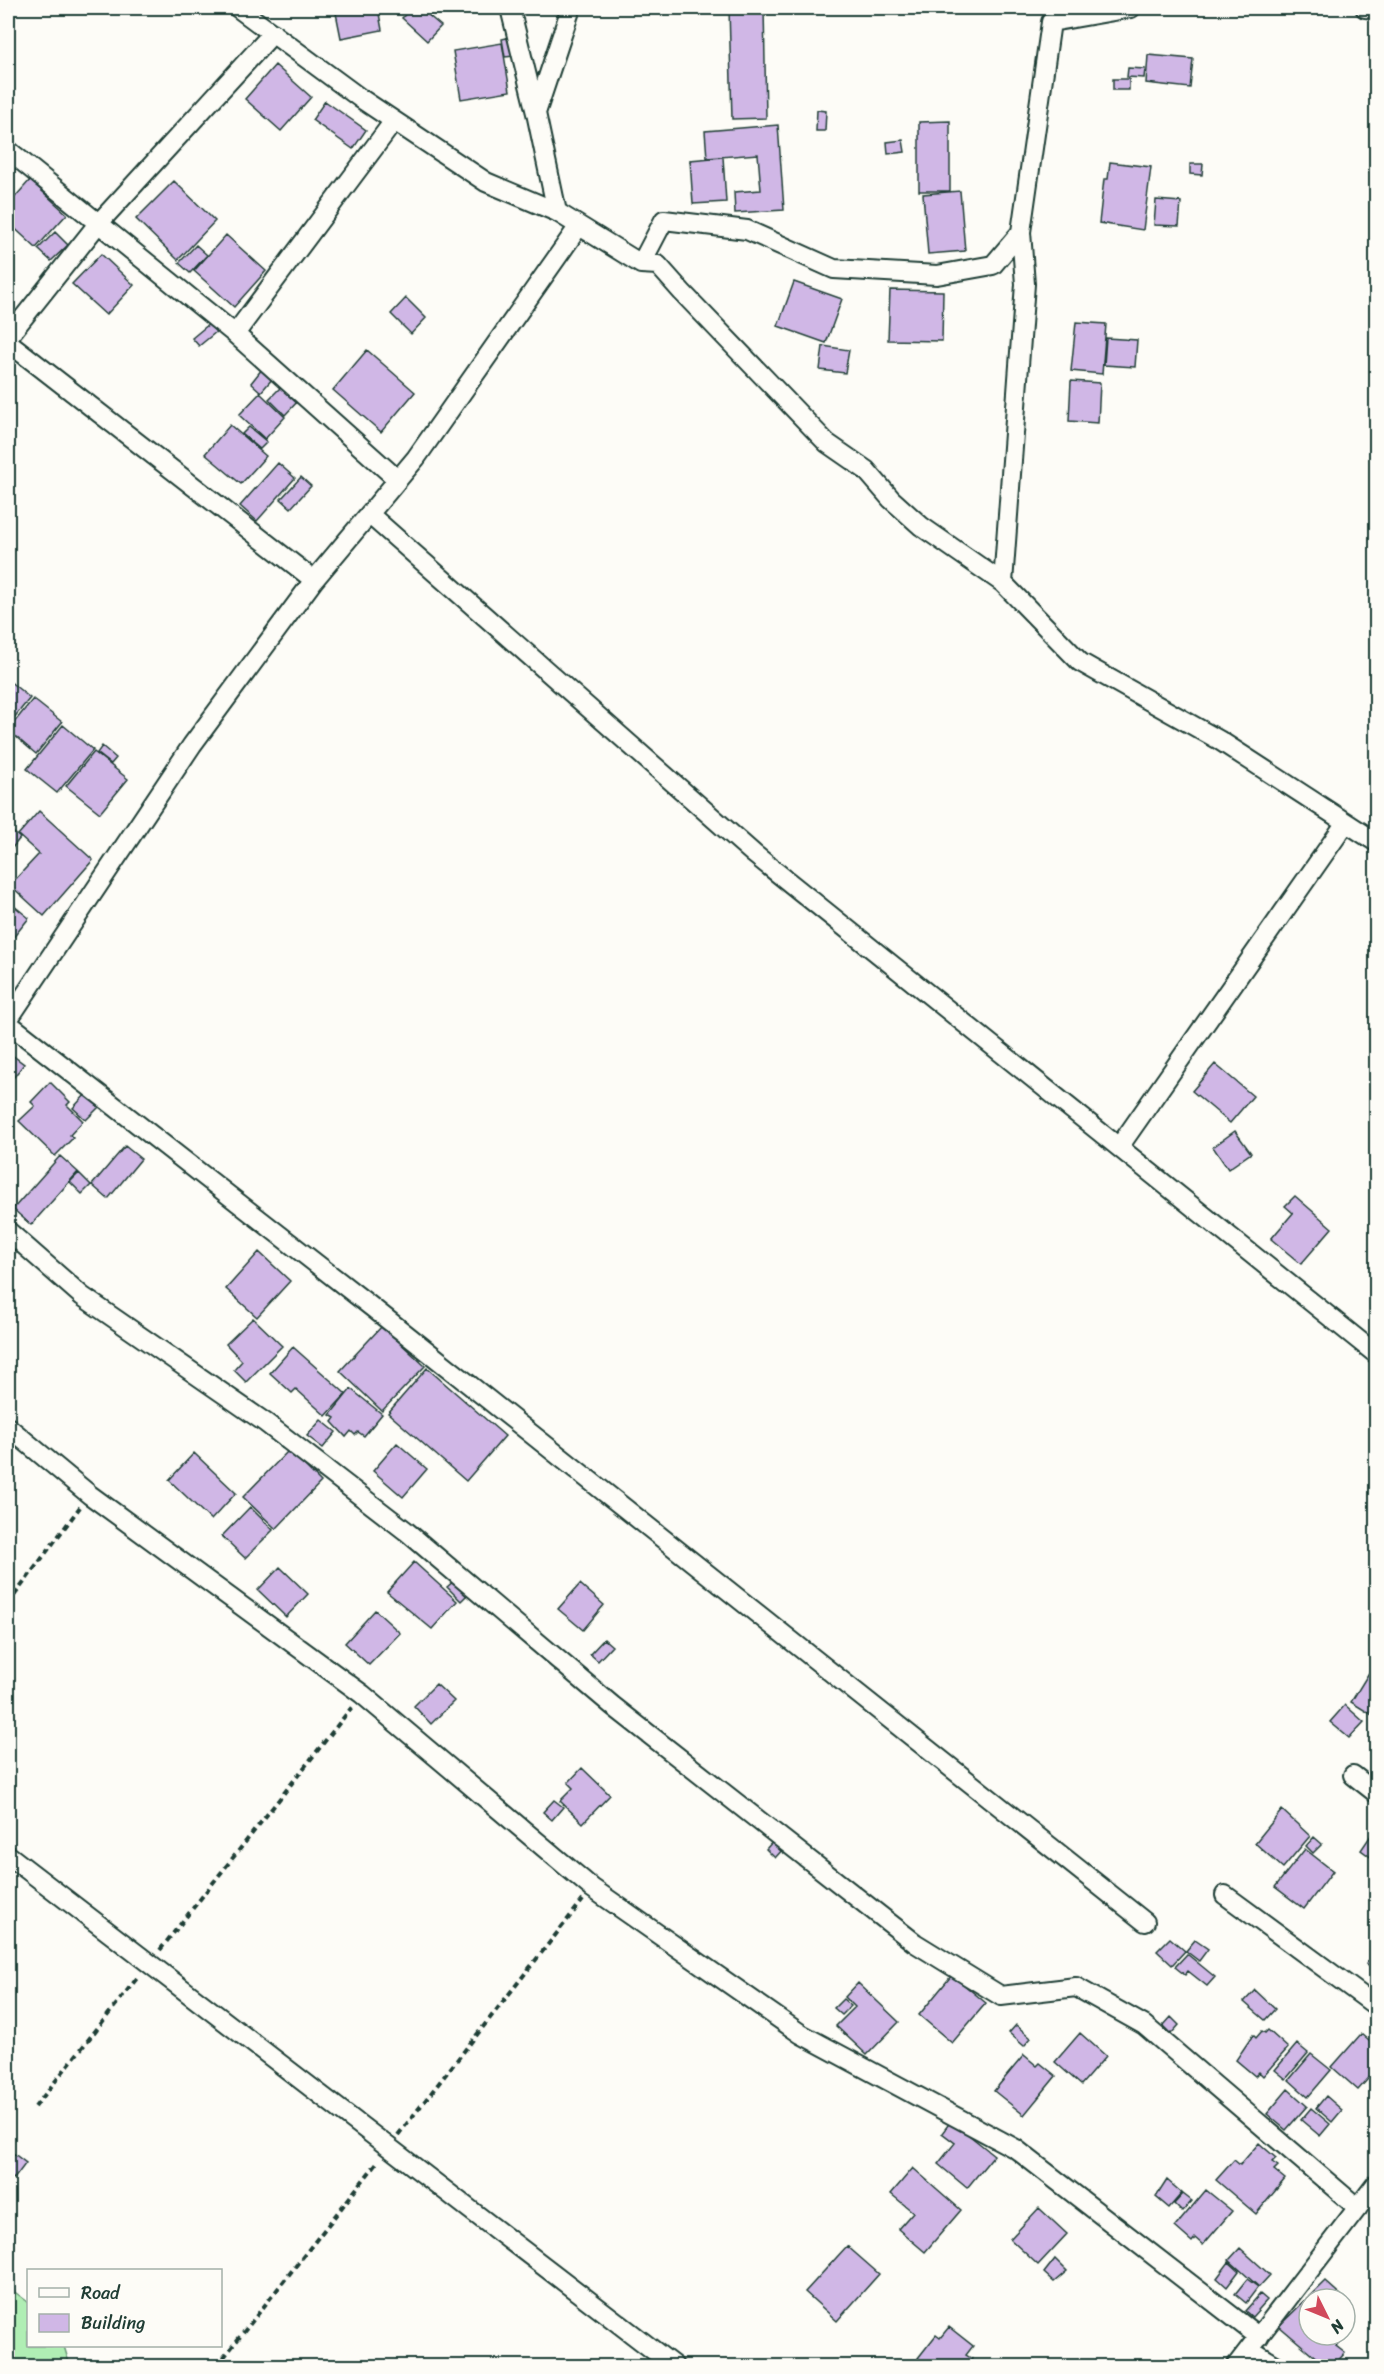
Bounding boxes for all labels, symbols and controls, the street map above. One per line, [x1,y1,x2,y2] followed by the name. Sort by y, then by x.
[27,2269,222,2347] legend
[81,2277,121,2309] text: Road
[1297,2287,1357,2347] north arrow
[81,2307,145,2339] text: Building
[1323,2312,1353,2341] text: N

